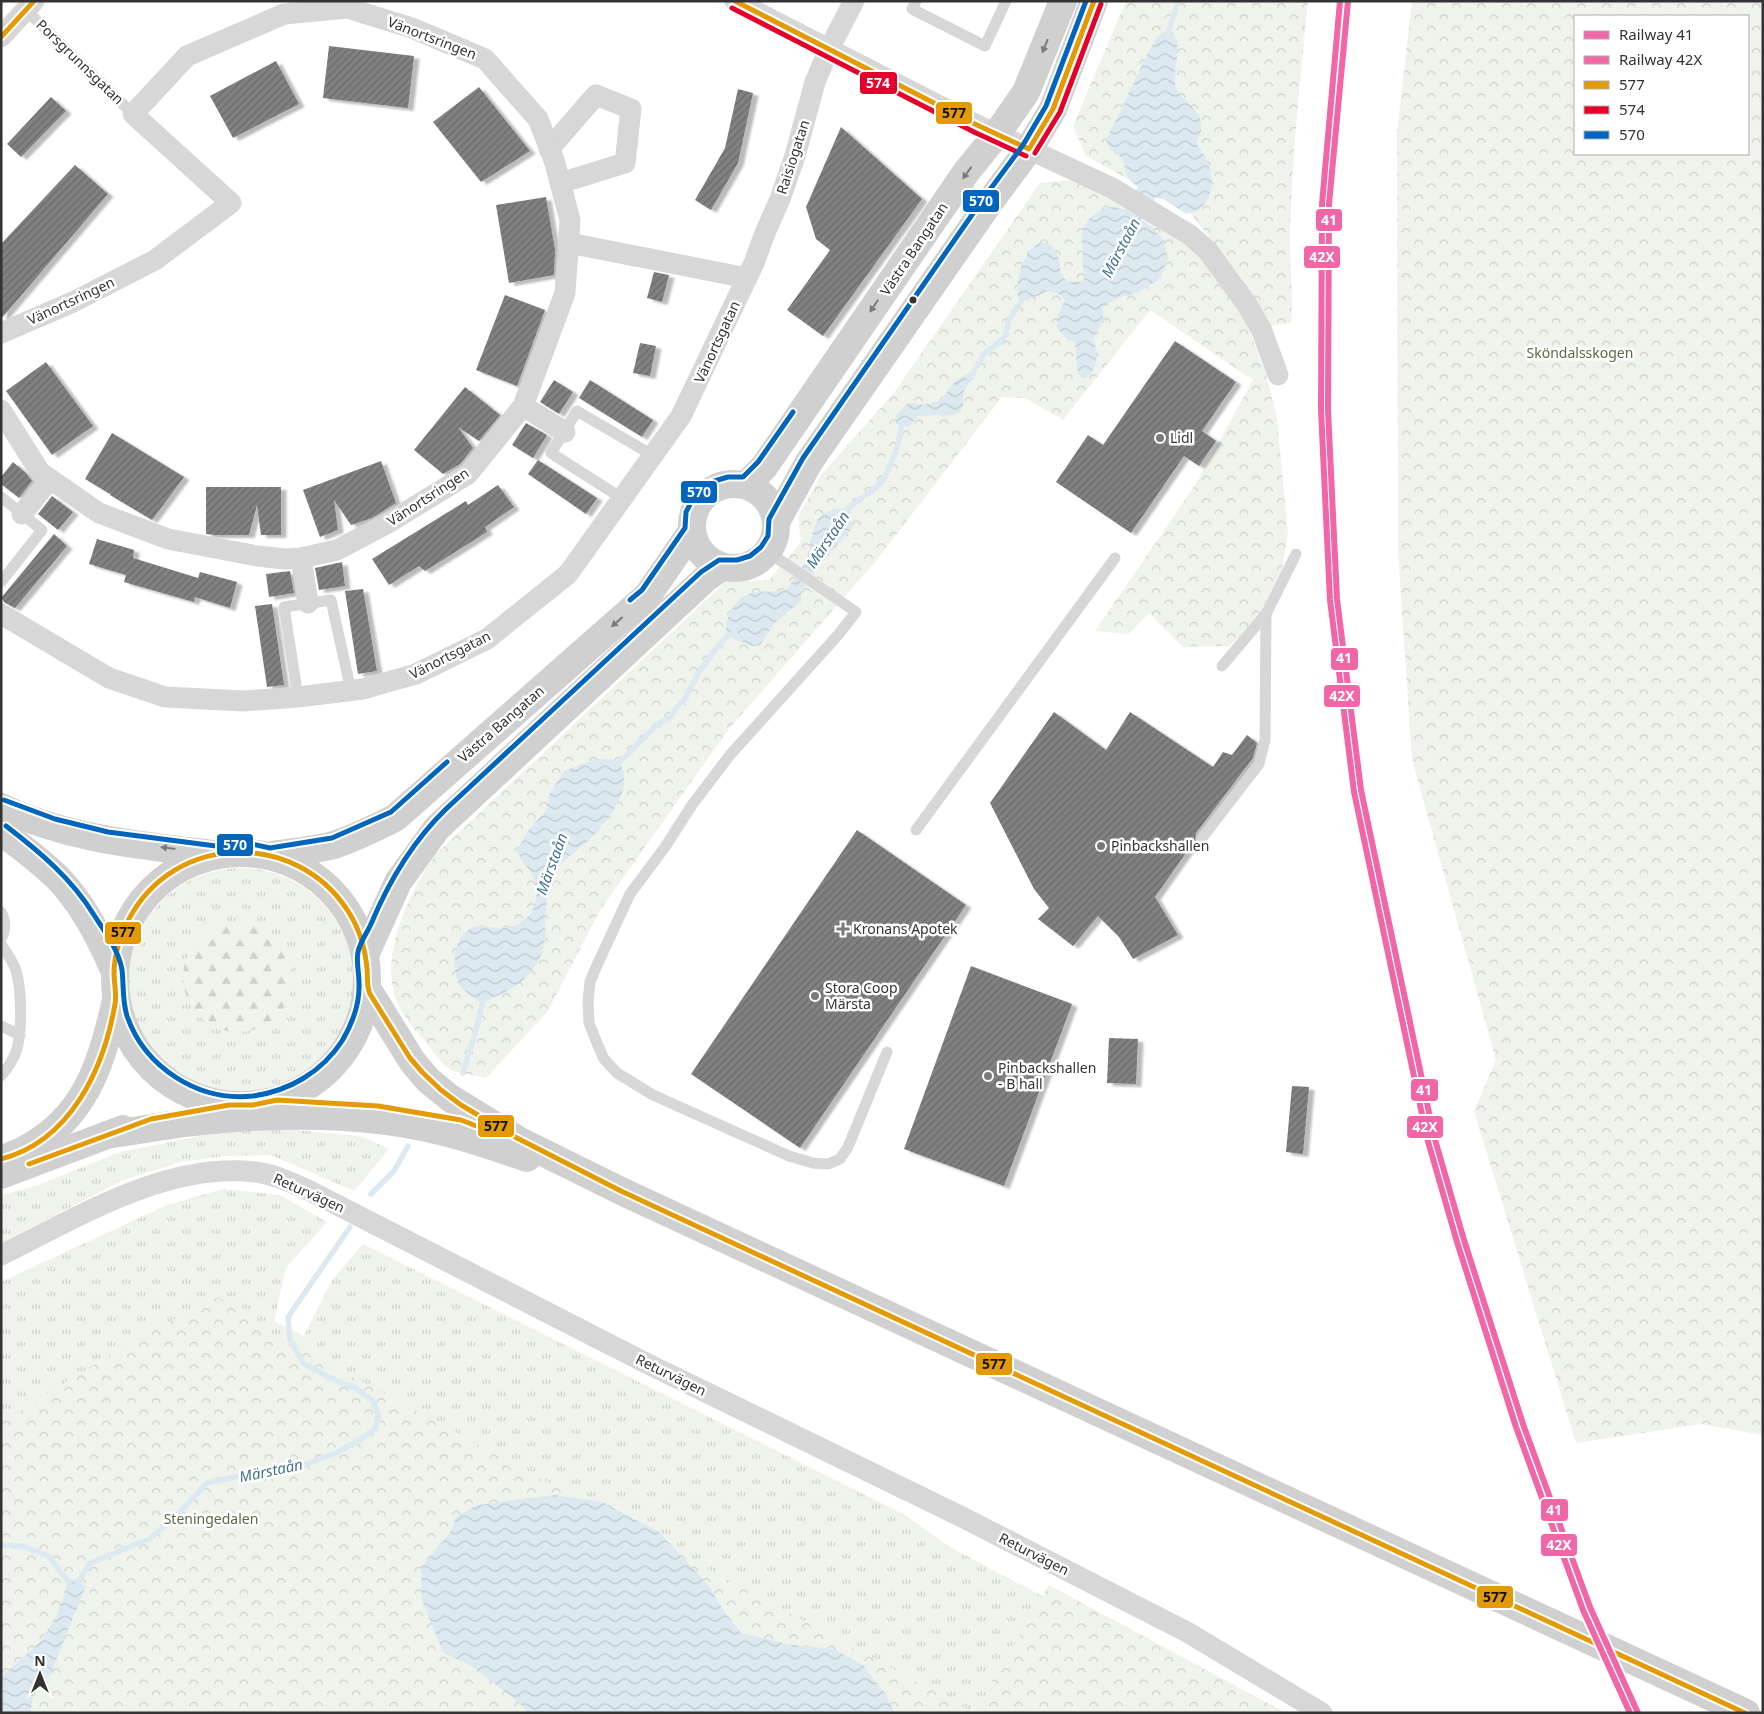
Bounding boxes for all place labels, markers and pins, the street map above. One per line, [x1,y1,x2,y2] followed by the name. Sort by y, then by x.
[908,295,918,305] unlabelled marker
[1170,428,1193,447] place label: Lidl
[1154,432,1166,444] marker: Lidl
[1111,836,1209,855] place label: Pinbackshallen
[1095,840,1107,852] marker: Pinbackshallen
[853,919,958,938] place label: Kronans Apotek
[837,923,849,935] marker: Kronans Apotek
[825,978,898,1013] place label: Stora Coop Märsta
[809,990,821,1002] marker: Stora Coop Märsta
[998,1058,1096,1093] place label: Pinbackshallen - B hall
[982,1070,994,1082] marker: Pinbackshallen - B hall

